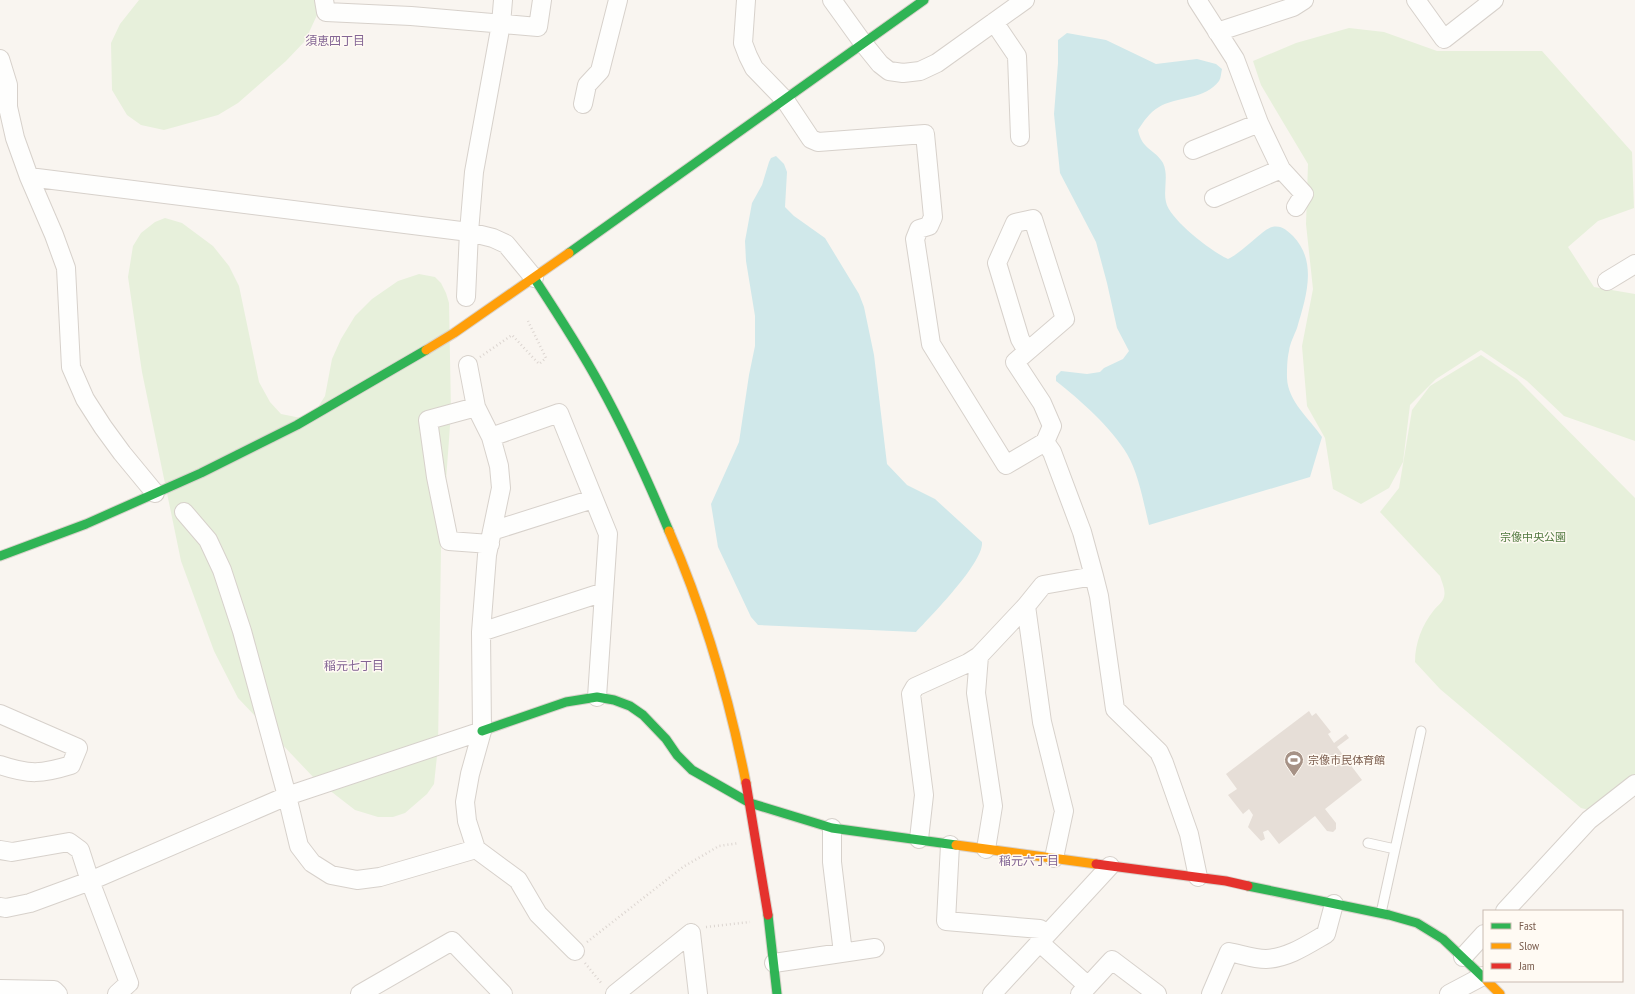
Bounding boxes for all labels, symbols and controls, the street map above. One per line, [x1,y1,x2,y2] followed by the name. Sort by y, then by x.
[305,33,365,48] district label: 須恵四丁目
[1500,530,1566,544] park label: 宗像中央公園
[324,658,384,673] district label: 稲元七丁目
[1283,749,1305,777] sports icon: 宗像市民体育館
[1308,753,1385,767] place label: 宗像市民体育館
[999,853,1059,868] district label: 稲元六丁目
[1483,910,1623,982] legend
[1519,918,1537,933] text: Fast
[1519,938,1540,953] text: Slow
[1518,958,1535,973] text: Jam

